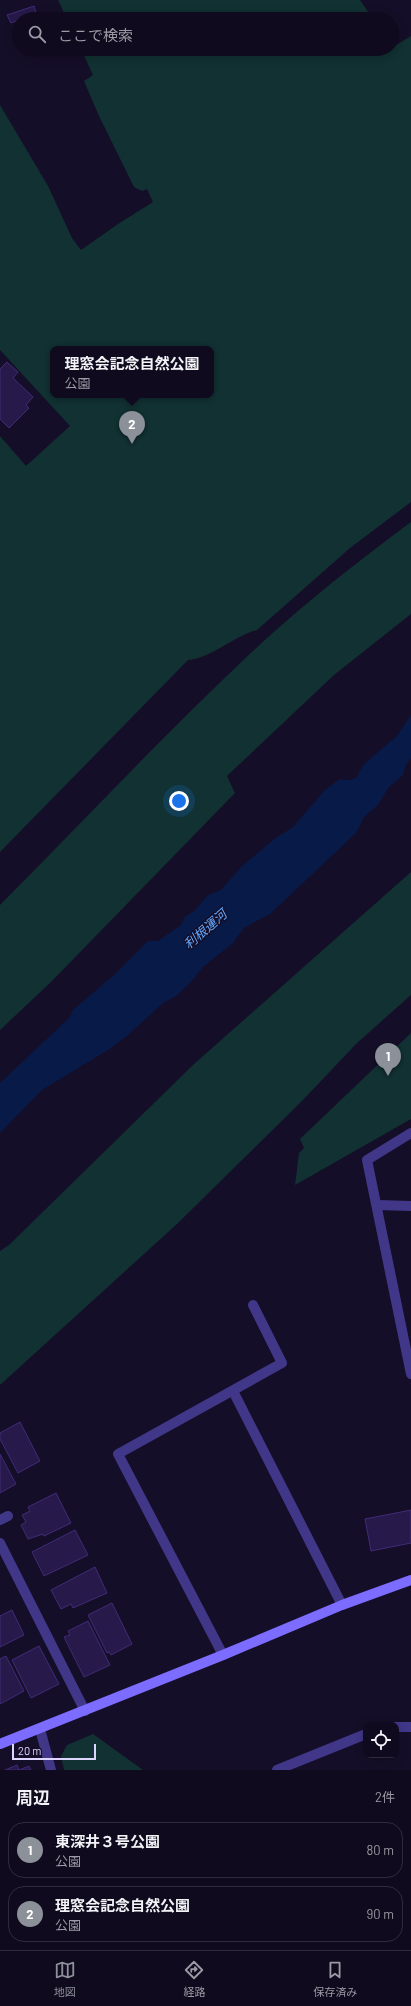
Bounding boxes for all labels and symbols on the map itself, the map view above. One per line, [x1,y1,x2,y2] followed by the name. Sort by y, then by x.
[119,411,145,444] pin: 2
[169,791,189,811] your location
[180,904,232,952] water label: 利根運河
[375,1043,401,1076] pin: 1
[12,1742,96,1761] scale bar

